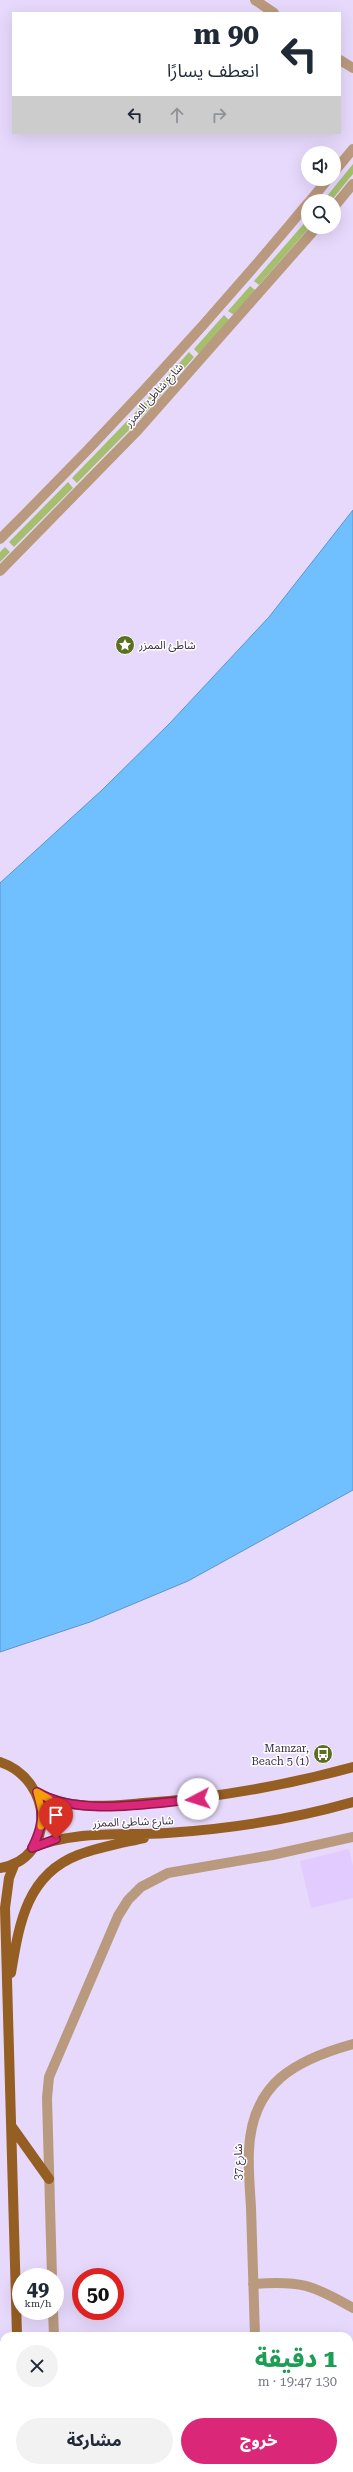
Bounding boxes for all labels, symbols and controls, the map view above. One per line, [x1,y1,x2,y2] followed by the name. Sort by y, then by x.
[194,18,259,51] text: 90 m
[273,28,325,80] icon: left
[167,60,259,81] text: انعطف يسارًا
[124,104,146,126] icon: left
[166,104,188,126] icon: ahead
[208,104,230,126] icon: right
[301,146,341,234] map controls
[301,146,341,186] button: sound
[301,194,341,234] button: search
[121,360,187,431] street label: شارع شاطئ الممزر
[114,634,136,656] place icon: شاطئ الممزر
[138,639,196,652] place label: شاطئ الممزر
[251,1742,309,1768] place label: Mamzar, Beach 5 (1)
[312,1743,334,1765] bus stop icon: Mamzar, Beach 5 (1)
[177,1778,219,1820] position arrow
[39,1798,73,1839] pin
[45,1804,67,1826] icon: arrive
[91,1814,174,1831] street label: شارع شاطئ الممزر
[232,2143,246,2180] street label: شارع 37
[72,2268,124,2320] speed limit sign: 50
[27,2277,49,2301] text: 49
[25,2298,51,2309] text: km/h
[16,2345,58,2387] button: close
[255,2345,337,2373] text: 1 دقيقة
[258,2374,337,2389] text: 130 m · 19:47
[16,2418,173,2464] button: مشاركة
[181,2418,337,2464] button: خروج

